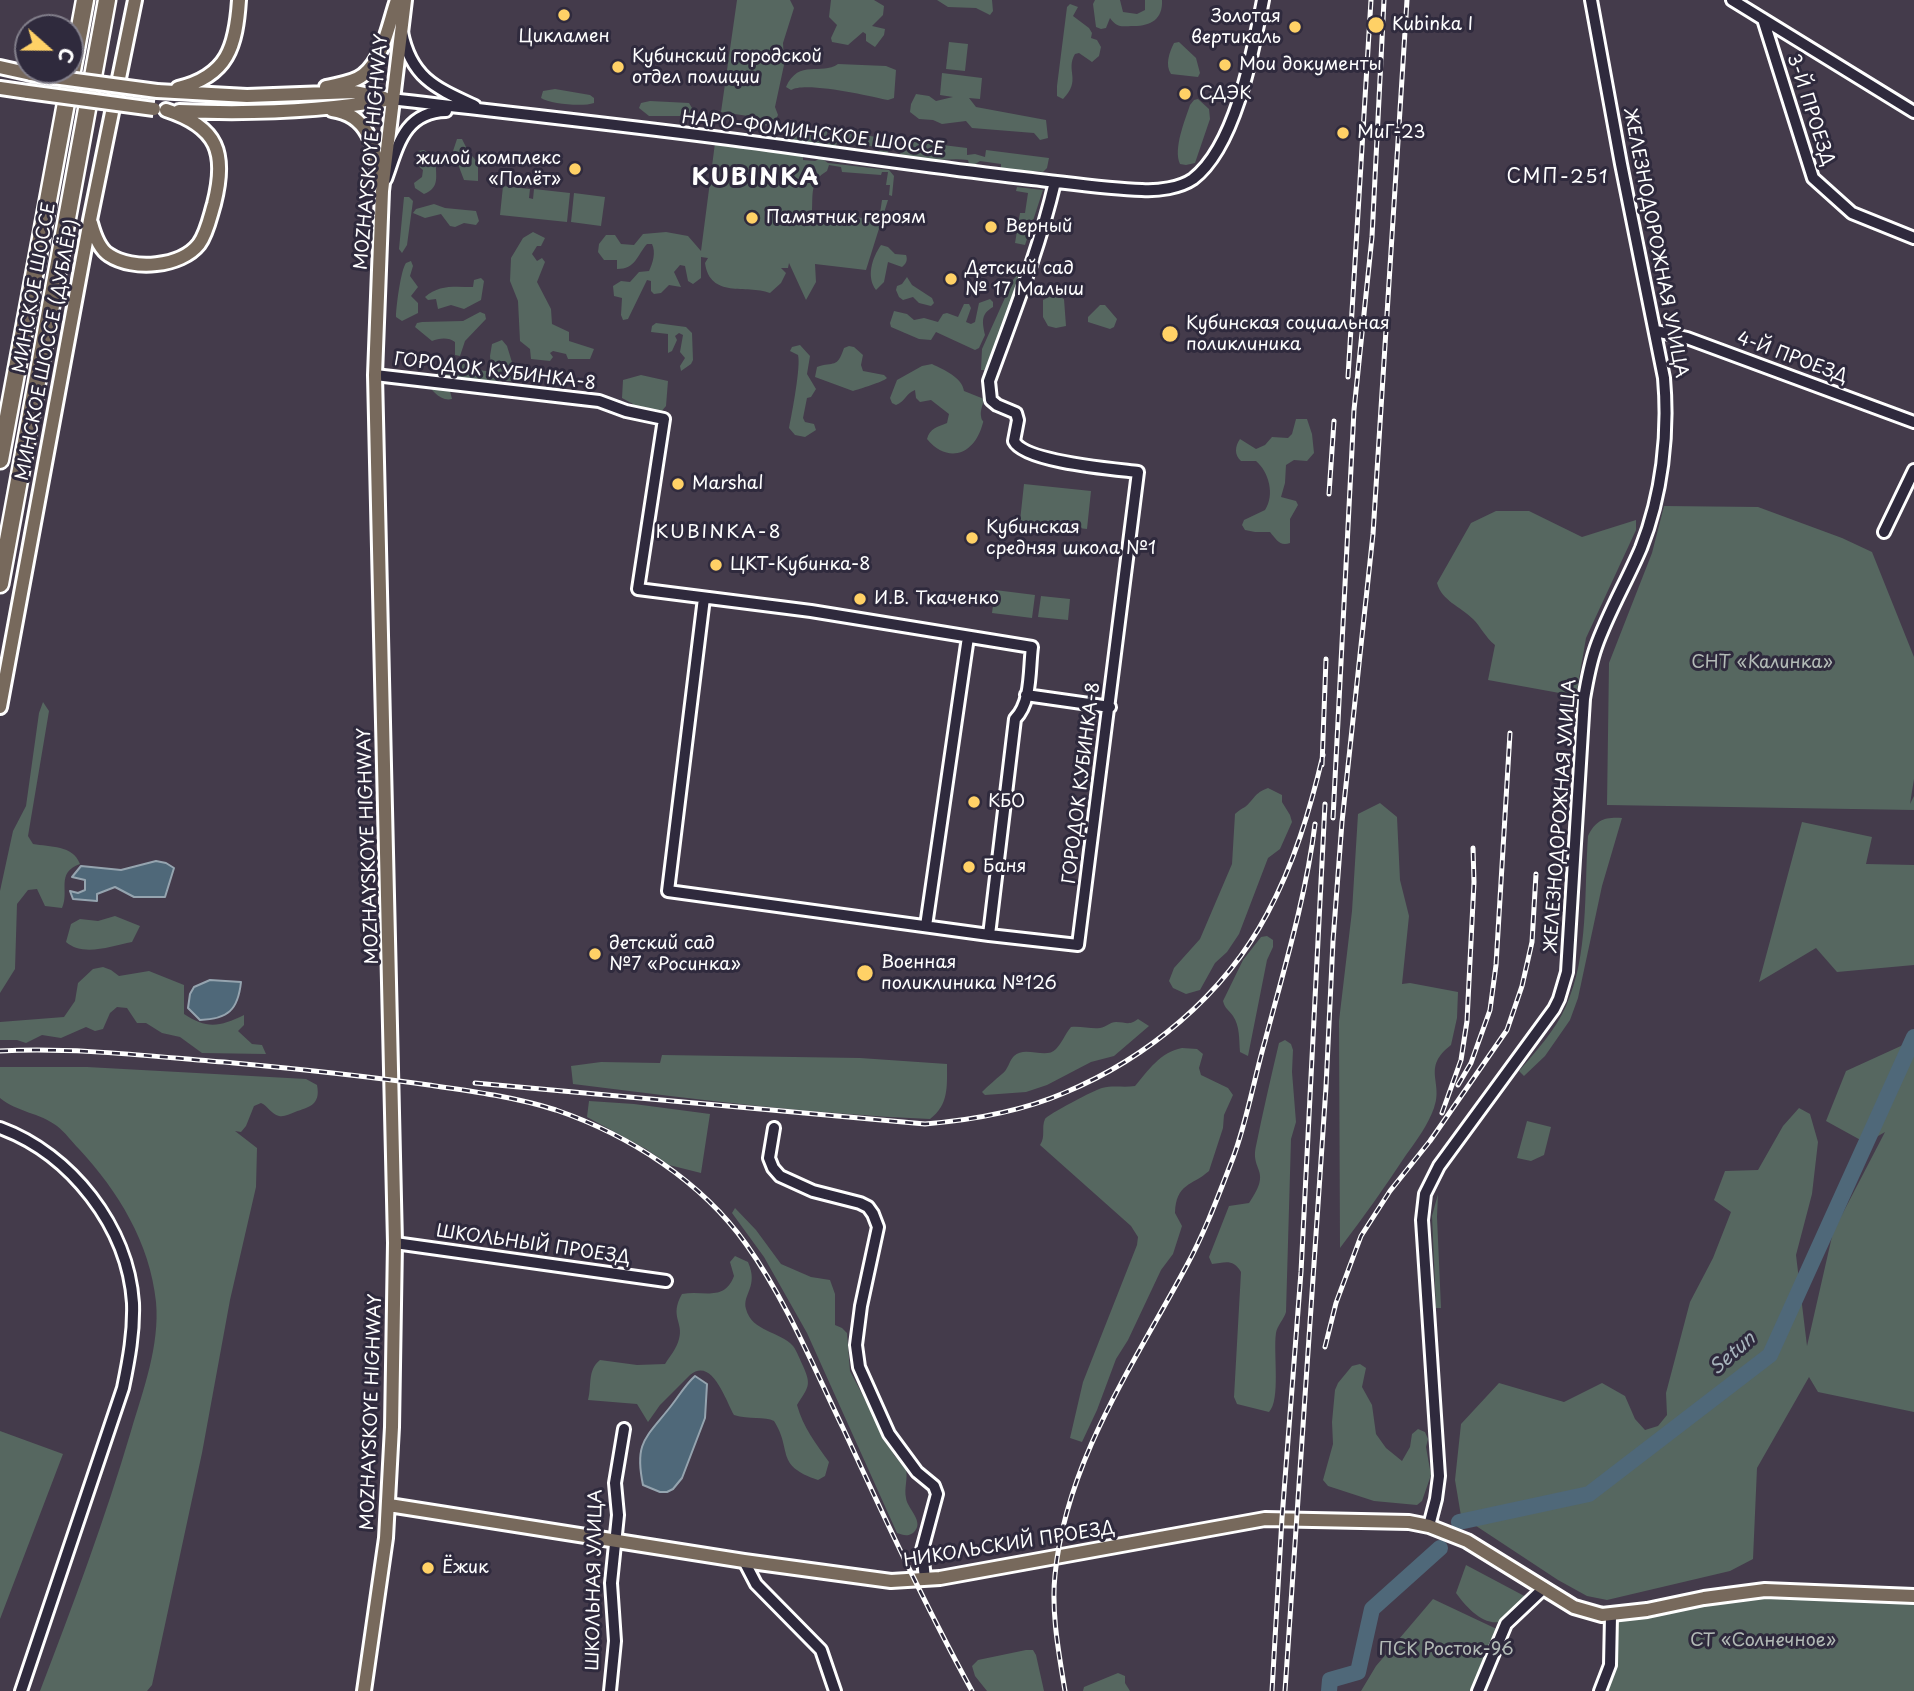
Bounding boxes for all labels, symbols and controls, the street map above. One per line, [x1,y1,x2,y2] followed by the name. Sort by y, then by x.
[1191,6,1281,48] place label: Золотая вертикаль
[556,7,572,23] marker: Цикламен
[14,14,84,84] north arrow
[1392,14,1473,36] place label: Kubinka I
[1366,15,1386,35] marker: Kubinka I
[1287,19,1303,35] marker: Золотая вертикаль
[518,26,610,48] place label: Цикламен
[351,33,393,271] street label: MOZHAYSKOYE HIGHWAY
[51,44,82,67] text: С
[632,46,822,88] place label: Кубинский городской отдел полиции
[1782,51,1838,169] street label: 3-Й ПРОЕЗД
[1239,54,1382,76] place label: Мои документы
[1217,57,1233,73] marker: Мои документы
[610,59,626,75] marker: Кубинский городской отдел полиции
[1199,83,1252,105] place label: СДЭК
[1177,86,1193,102] marker: СДЭК
[1618,106,1692,380] street label: ЖЕЛЕЗНОДОРОЖНАЯ УЛИЦА
[680,107,946,161] street label: НАРО-ФОМИНСКОЕ ШОССЕ
[1357,122,1425,144] place label: МиГ-23
[1335,125,1351,141] marker: МиГ-23
[416,148,561,190] place label: жилой комплекс «Полёт»
[567,161,583,177] marker: жилой комплекс «Полёт»
[692,164,820,192] district label: KUBINKA
[1507,167,1609,189] district label: СМП-251
[9,201,61,375] street label: МИНСКОЕ ШОССЕ
[766,207,926,229] place label: Памятник героям
[744,210,760,226] marker: Памятник героям
[1005,216,1072,238] place label: Верный
[12,218,84,482] street label: МИНСКОЕ ШОССЕ (ДУБЛЁР)
[983,219,999,235] marker: Верный
[965,258,1084,300] place label: Детский сад № 17 Малыш
[943,271,959,287] marker: Детский сад № 17 Малыш
[1186,313,1390,356] place label: Кубинская социальная поликлиника
[1160,324,1180,344] marker: Кубинская социальная поликлиника
[1734,328,1850,388] street label: 4-Й ПРОЕЗД
[393,349,597,395] street label: ГОРОДОК КУБИНКА-8
[692,473,763,495] place label: Marshal
[670,476,686,492] marker: Marshal
[986,517,1156,560] place label: Кубинская средняя школа №1
[657,522,781,544] district label: KUBINKA-8
[964,530,980,546] marker: Кубинская средняя школа №1
[730,554,871,576] place label: ЦКТ-Кубинка-8
[708,557,724,573] marker: ЦКТ-Кубинка-8
[874,588,999,610] place label: И.В. Ткаченко
[852,591,868,607] marker: И.В. Ткаченко
[1691,652,1833,674] park label: СНТ «Калинка»
[1541,678,1581,954] street label: ЖЕЛЕЗНОДОРОЖНАЯ УЛИЦА
[1059,681,1105,885] street label: ГОРОДОК КУБИНКА-8
[354,727,384,965] street label: MOZHAYSKOYE HIGHWAY
[988,791,1025,813] place label: КБО
[966,794,982,810] marker: КБО
[983,856,1026,878] place label: Баня
[961,859,977,875] marker: Баня
[609,933,741,976] place label: детский сад №7 «Росинка»
[587,946,603,962] marker: детский сад №7 «Росинка»
[881,952,1057,995] place label: Военная поликлиника №126
[855,963,875,983] marker: Военная поликлиника №126
[435,1221,631,1269] street label: ШКОЛЬНЫЙ ПРОЕЗД
[357,1293,387,1531] street label: MOZHAYSKOYE HIGHWAY
[1705,1328,1761,1380] water label: Setun
[583,1489,607,1671] street label: ШКОЛЬНАЯ УЛИЦА
[902,1518,1116,1572] street label: НИКОЛЬСКИЙ ПРОЕЗД
[442,1557,489,1579] place label: Ёжик
[420,1560,436,1576] marker: Ёжик
[1690,1630,1836,1652] park label: СТ «Солнечное»
[1378,1639,1514,1661] park label: ПСК Росток-96

